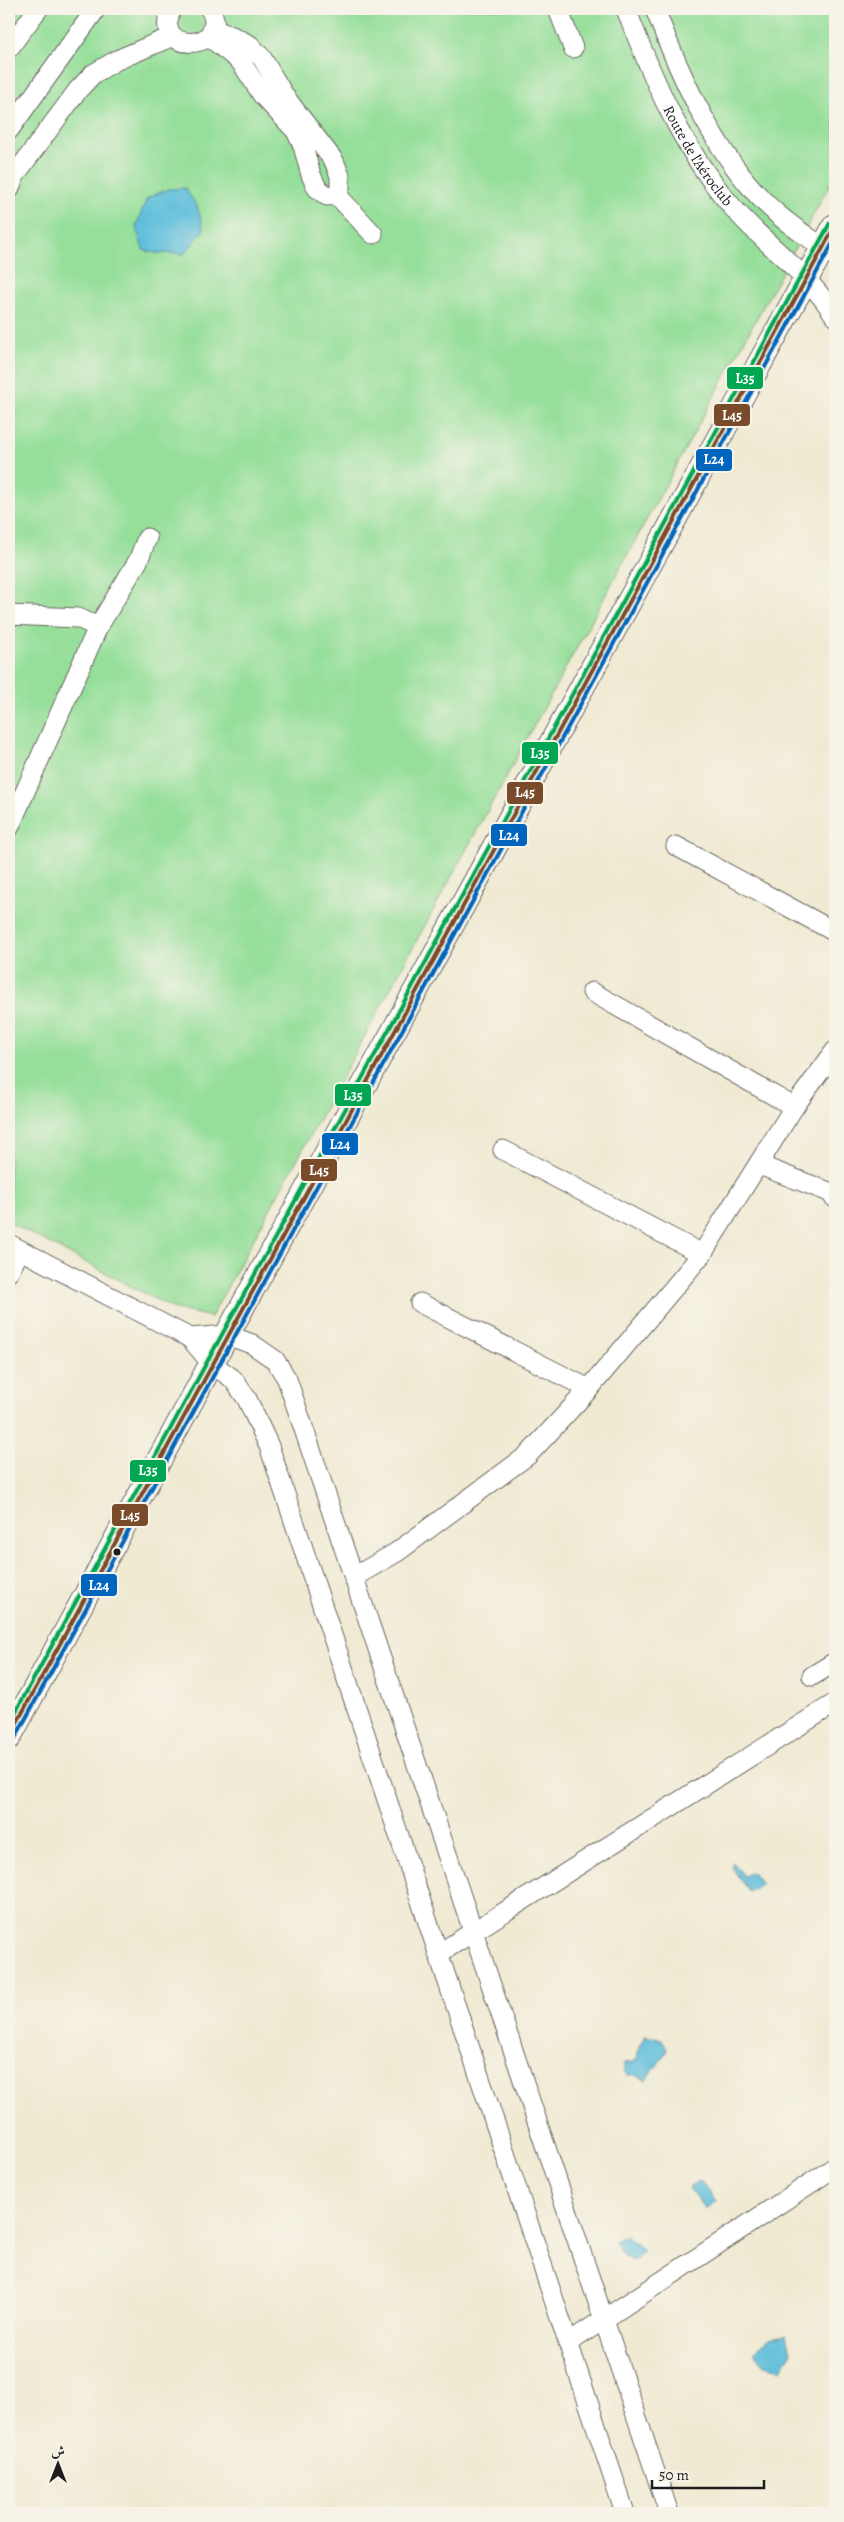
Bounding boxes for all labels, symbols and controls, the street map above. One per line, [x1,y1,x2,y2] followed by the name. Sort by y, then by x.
[659,102,738,211] street label: Route de l’Aéroclub
[726,366,764,390] line badge: L35
[735,369,755,388] text: L35
[713,403,751,427] line badge: L45
[722,406,742,425] text: L45
[695,448,733,472] line badge: L24
[704,450,725,469] text: L24
[521,741,559,765] line badge: L35
[530,744,550,763] text: L35
[506,781,544,805] line badge: L45
[515,783,535,802] text: L45
[490,823,528,847] line badge: L24
[499,826,520,845] text: L24
[334,1083,372,1107] line badge: L35
[343,1086,363,1105] text: L35
[321,1132,359,1156] line badge: L24
[330,1135,351,1154] text: L24
[300,1158,338,1182] line badge: L45
[309,1161,329,1180] text: L45
[129,1459,167,1483] line badge: L35
[138,1461,158,1480] text: L35
[111,1503,149,1527] line badge: L45
[120,1506,140,1525] text: L45
[112,1547,122,1557] unlabelled marker
[80,1573,118,1597] line badge: L24
[89,1576,110,1595] text: L24
[32,2440,82,2490] north arrow
[51,2442,65,2461] text: ش
[652,2457,764,2489] scale bar
[659,2465,689,2485] text: 50 m

